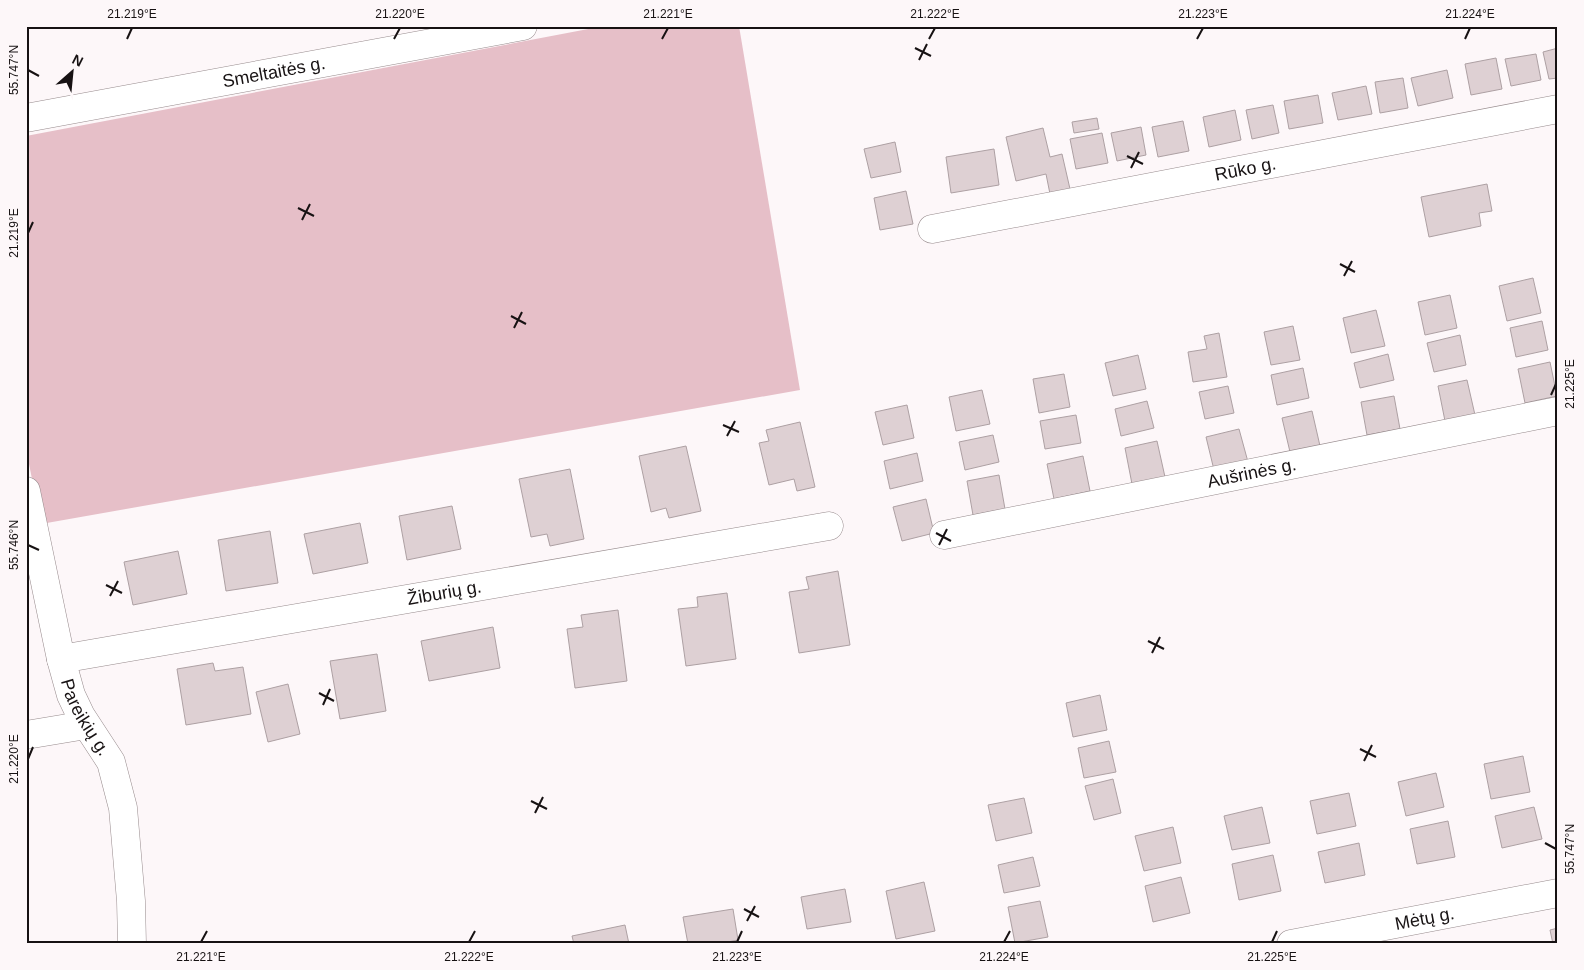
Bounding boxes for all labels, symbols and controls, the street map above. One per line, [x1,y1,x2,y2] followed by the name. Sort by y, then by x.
[107,7,157,21] text: 21.219°E
[375,7,425,21] text: 21.220°E
[643,7,693,21] text: 21.221°E
[910,7,960,21] text: 21.222°E
[1178,7,1228,21] text: 21.223°E
[1445,7,1495,21] text: 21.224°E
[7,45,21,95] text: 55.747°N
[48,48,98,98] north arrow
[70,51,86,70] text: N
[221,53,327,91] street label: Smeltaitės g.
[1213,153,1278,185] street label: Rūko g.
[7,208,21,258] text: 21.219°E
[1563,359,1577,409] text: 21.225°E
[1206,454,1298,492] street label: Aušrinės g.
[7,520,21,570] text: 55.746°N
[406,576,483,609] street label: Žiburių g.
[57,676,114,759] street label: Pareikių g.
[7,734,21,784] text: 21.220°E
[1563,824,1577,874] text: 55.747°N
[1393,903,1456,934] street label: Mėtų g.
[176,950,226,964] text: 21.221°E
[444,950,494,964] text: 21.222°E
[712,950,762,964] text: 21.223°E
[979,950,1029,964] text: 21.224°E
[1247,950,1297,964] text: 21.225°E

